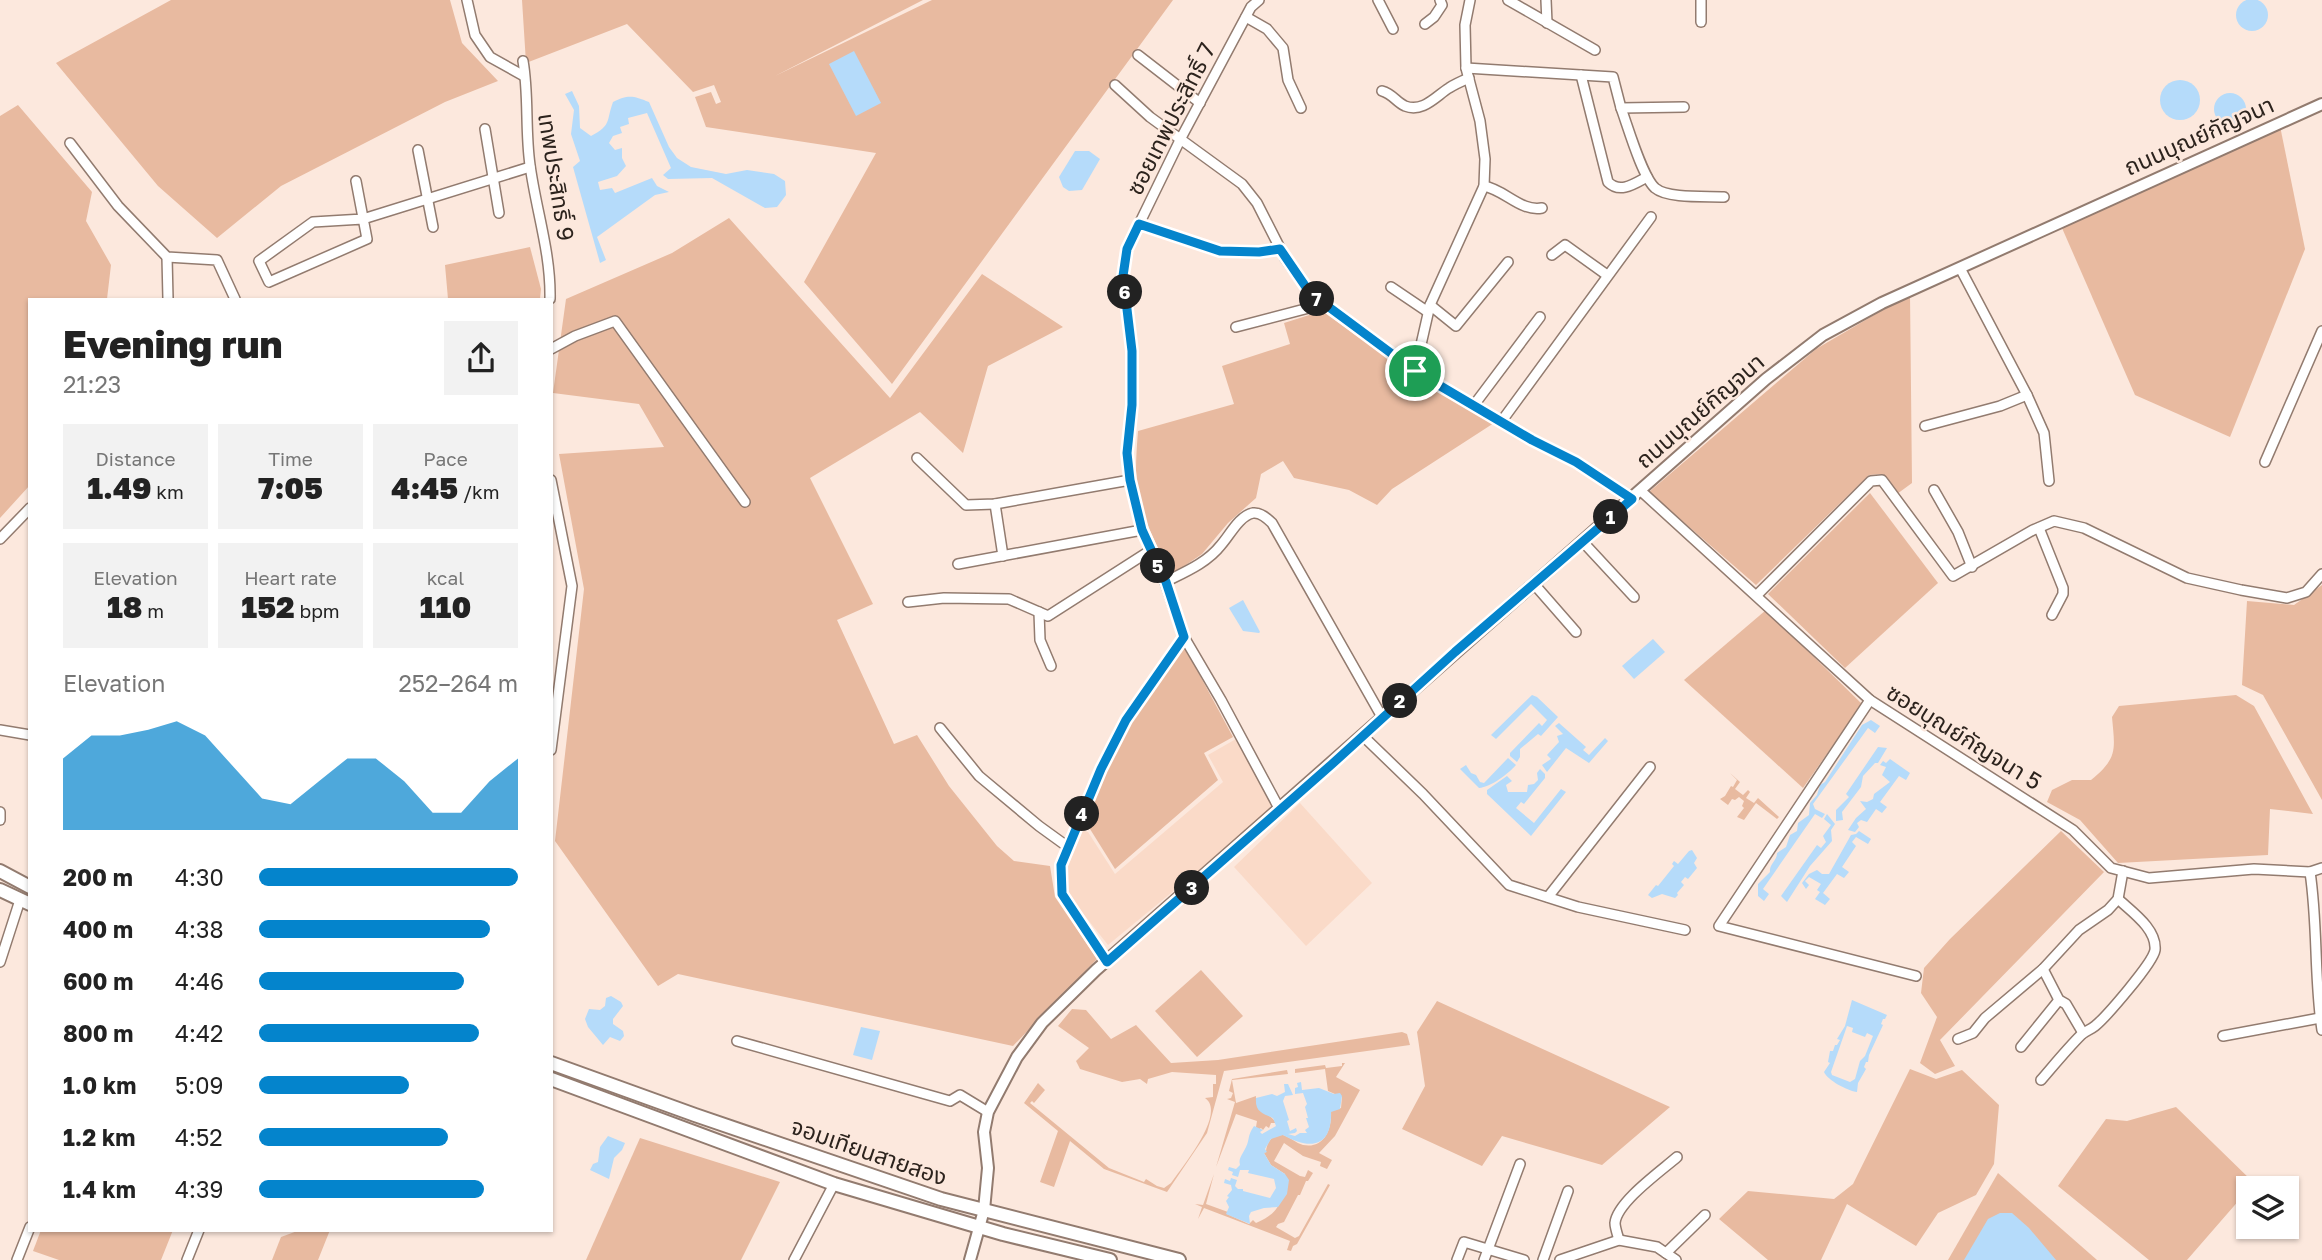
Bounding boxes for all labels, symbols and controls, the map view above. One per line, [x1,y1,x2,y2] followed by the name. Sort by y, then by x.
[1120,38,1220,199] street label: ซอยเทพประสิทธิ์ 7
[2119,90,2278,182] street label: ถนนบุณย์กัญจนา
[533,111,581,243] street label: เทพประสิทธิ์ 9
[1108,274,1142,310] pin: 6
[1118,280,1131,303] text: 6
[1300,282,1334,316] pin: 7
[1311,287,1322,310] text: 7
[63,321,282,366] text: Evening run
[444,321,518,395] button: share
[1385,341,1445,401] pin
[1629,347,1770,474] street label: ถนนบุณย์กัญจนา
[1396,352,1434,390] icon: arrive
[63,370,121,398] text: 21:23
[96,447,175,470] text: Distance
[268,447,313,470] text: Time
[423,447,468,470] text: Pace
[87,470,151,506] text: 1.49
[258,470,323,506] text: 7:05
[391,470,458,506] text: 4:45
[151,480,184,503] text: km
[458,480,500,503] text: /km
[1594,500,1628,534] pin: 1
[1606,505,1615,528] text: 1
[1140,548,1176,584] pin: 5
[1152,554,1163,577] text: 5
[93,566,178,589] text: Elevation
[244,566,337,589] text: Heart rate
[427,566,464,589] text: kcal
[107,589,142,625] text: 18
[241,589,295,625] text: 152
[420,589,471,625] text: 110
[142,599,164,622] text: m
[295,599,340,622] text: bpm
[63,669,165,697] text: Elevation
[398,669,518,697] text: 252–264 m
[1881,677,2047,796] street label: ซอยบุณย์กัญจนา 5
[1382,684,1418,718] pin: 2
[1394,689,1405,712] text: 2
[1064,796,1100,832] pin: 4
[1076,802,1087,825] text: 4
[63,863,133,891] text: 200 m
[175,863,224,891] text: 4:30
[1174,870,1210,906] pin: 3
[1186,876,1197,899] text: 3
[63,915,133,943] text: 400 m
[175,915,223,943] text: 4:38
[63,967,133,995] text: 600 m
[175,967,224,995] text: 4:46
[63,1019,134,1047] text: 800 m
[175,1019,223,1047] text: 4:42
[63,1071,136,1099] text: 1.0 km
[175,1071,223,1099] text: 5:09
[788,1111,951,1191] street label: จอมเทียนสายสอง
[63,1123,135,1151] text: 1.2 km
[175,1123,223,1151] text: 4:52
[63,1175,136,1203] text: 1.4 km
[175,1175,223,1203] text: 4:39
[2236,1176,2299,1239] map controls
[2236,1176,2299,1239] button: layers

